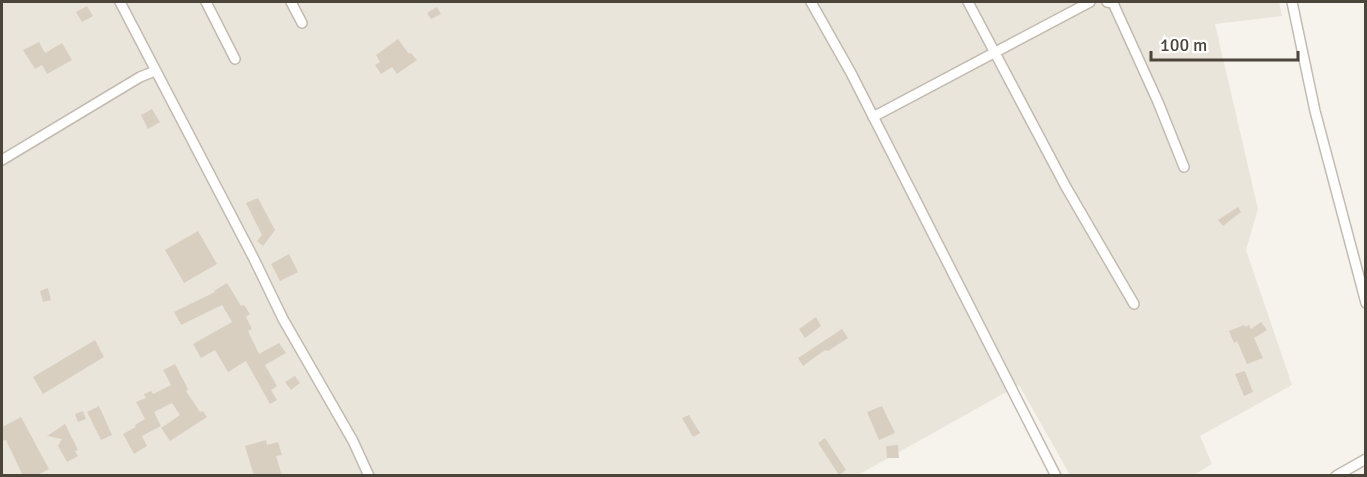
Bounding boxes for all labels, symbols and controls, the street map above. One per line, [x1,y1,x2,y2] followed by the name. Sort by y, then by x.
[1151,24,1298,62] scale bar
[1160,34,1207,56] text: 100 m

